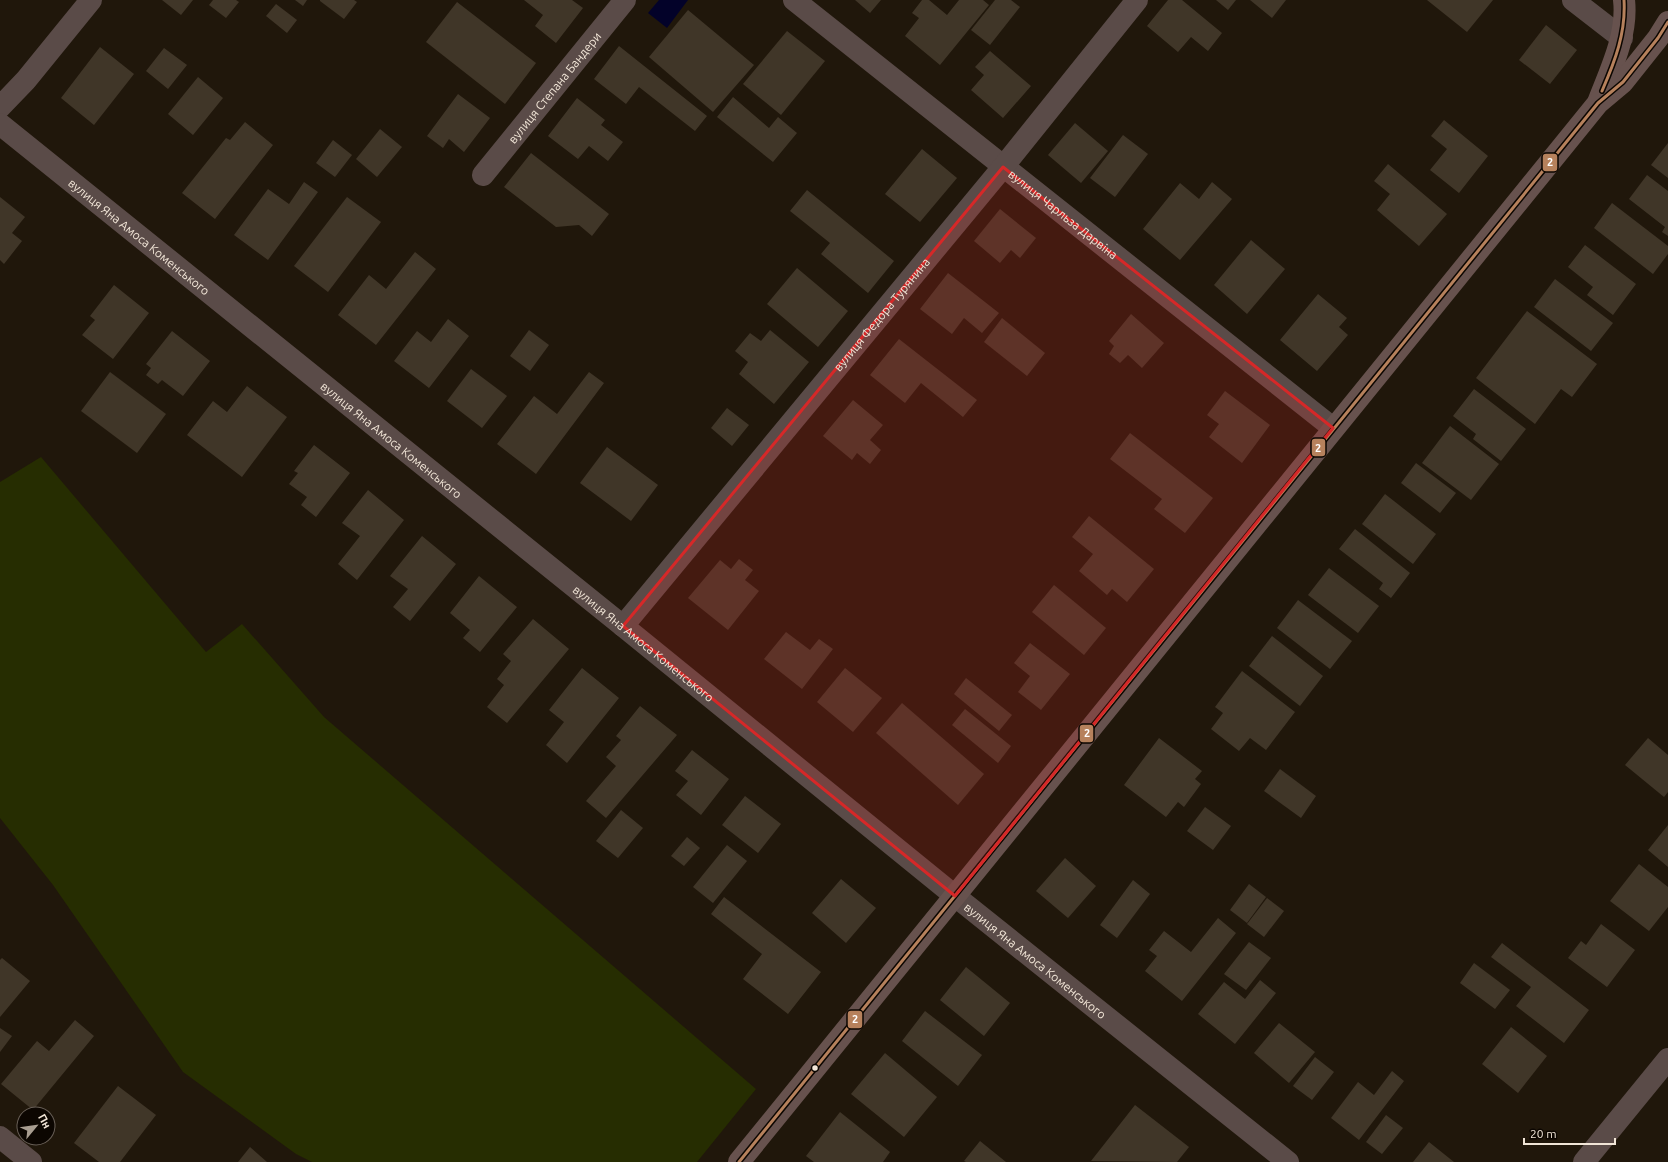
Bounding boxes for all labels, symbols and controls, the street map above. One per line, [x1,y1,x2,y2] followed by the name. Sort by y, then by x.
[505,29,603,145] street label: вулиця Степана Бандери
[1542,153,1558,172] line badge: 2
[1547,156,1553,168] text: 2
[1006,167,1120,261] street label: вулиця Чарльза Дарвіна
[66,176,213,297] street label: вулиця Яна Амоса Коменського
[831,255,932,373] street label: вулиця Федора Турянина
[319,379,465,500] street label: вулиця Яна Амоса Коменського
[1311,438,1326,457] line badge: 2
[1315,442,1321,454] text: 2
[571,582,717,704] street label: вулиця Яна Амоса Коменського
[1079,724,1094,743] line badge: 2
[1084,727,1090,739] text: 2
[962,900,1109,1021] street label: вулиця Яна Амоса Коменського
[847,1010,863,1029] line badge: 2
[852,1013,858,1025] text: 2
[810,1063,820,1073] unlabelled marker
[16,1106,56,1146] north arrow
[36,1112,53,1130] text: Пн
[1524,1120,1615,1146] scale bar
[1530,1127,1557,1140] text: 20 m

